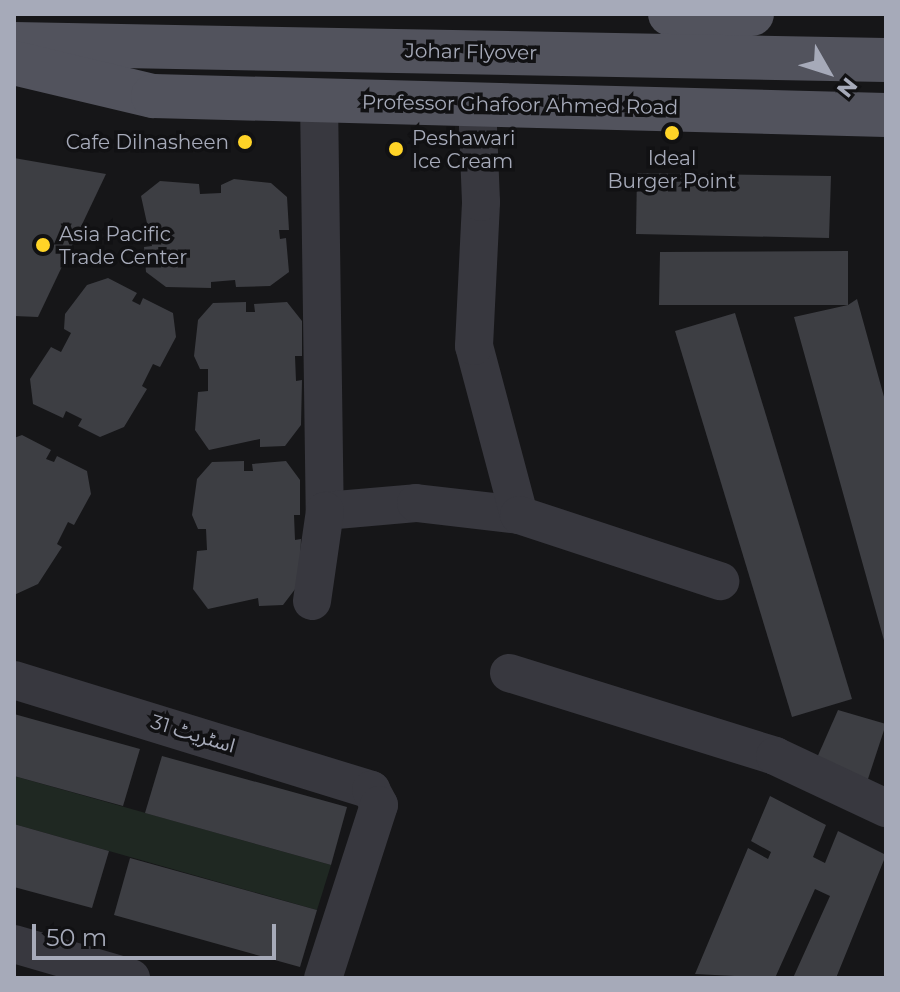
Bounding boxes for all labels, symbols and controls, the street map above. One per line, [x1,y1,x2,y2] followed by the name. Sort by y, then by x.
[788,32,868,112] north arrow
[405,39,537,65] street label: Johar Flyover
[831,72,863,103] text: N
[362,90,678,120] street label: Professor Ghafoor Ahmed Road
[663,124,681,142] marker: Ideal Burger Point
[412,126,515,173] place label: Peshawari Ice Cream
[66,130,229,154] place label: Cafe Dilnasheen
[236,133,254,151] marker: Cafe Dilnasheen
[387,140,405,158] marker: Peshawari Ice Cream
[608,146,736,193] place label: Ideal Burger Point
[59,222,187,269] place label: Asia Pacific Trade Center
[34,236,52,254] marker: Asia Pacific Trade Center
[148,710,238,758] street label: اسٹریٹ 31
[36,908,280,958] scale bar
[46,923,107,952] text: 50 m

